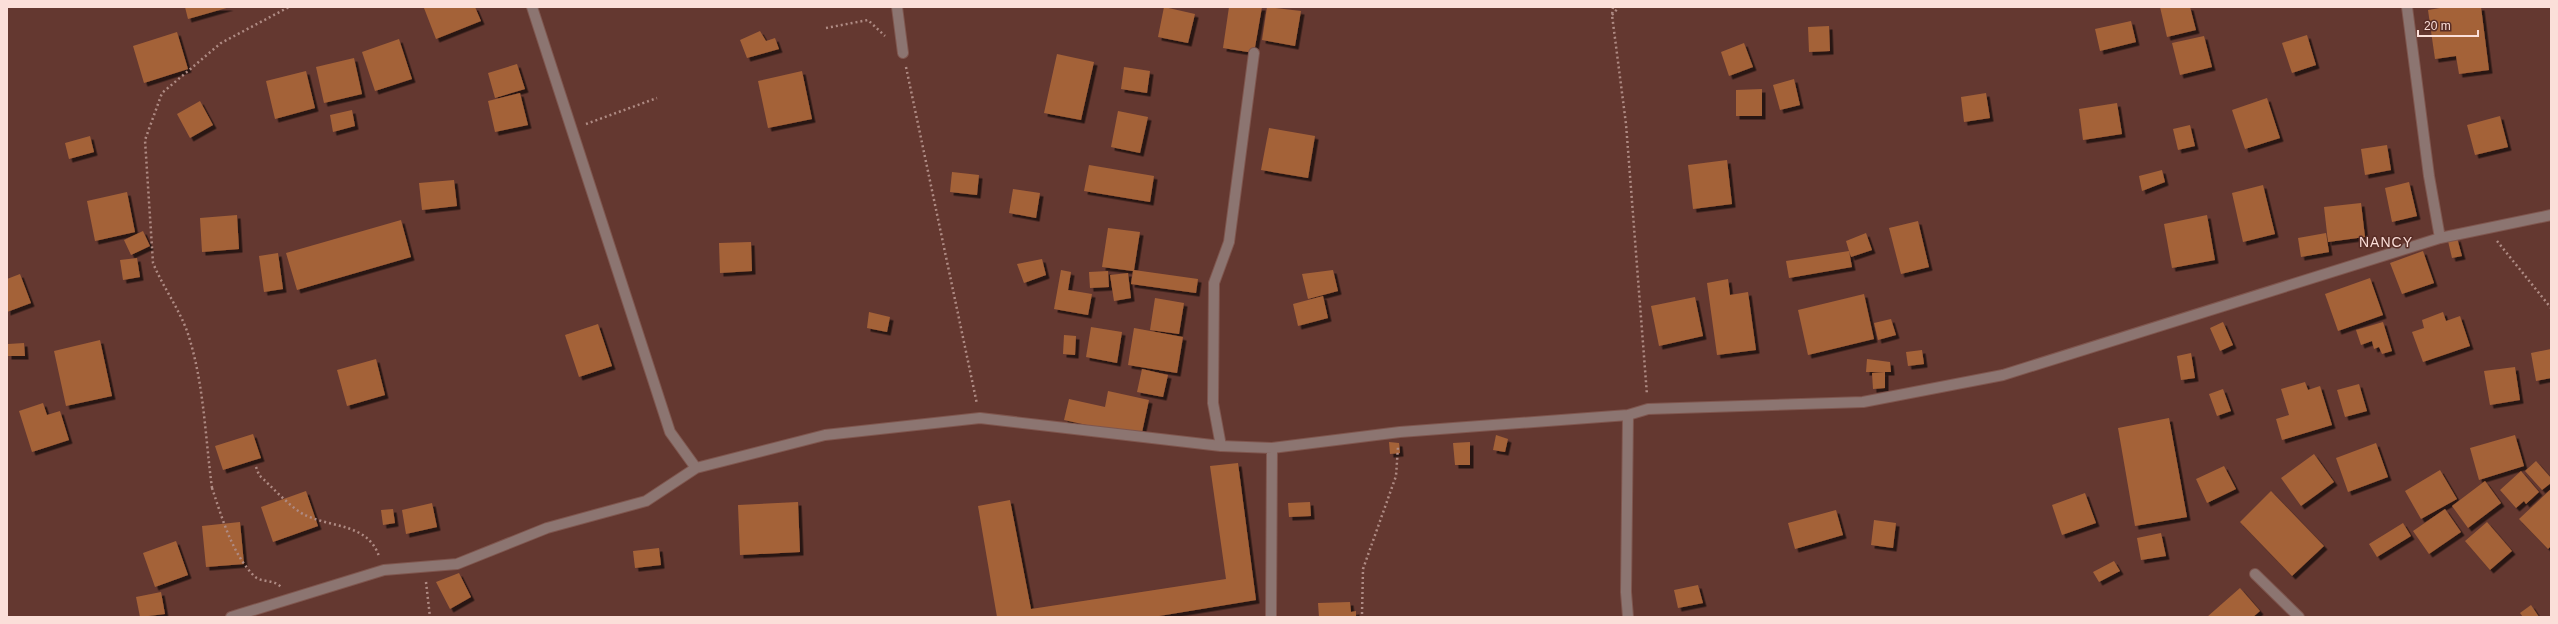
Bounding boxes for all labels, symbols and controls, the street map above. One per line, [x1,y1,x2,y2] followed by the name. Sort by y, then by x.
[2418,12,2478,38] scale bar
[2424,19,2451,33] text: 20 m
[2359,234,2413,250] district label: NANCY

